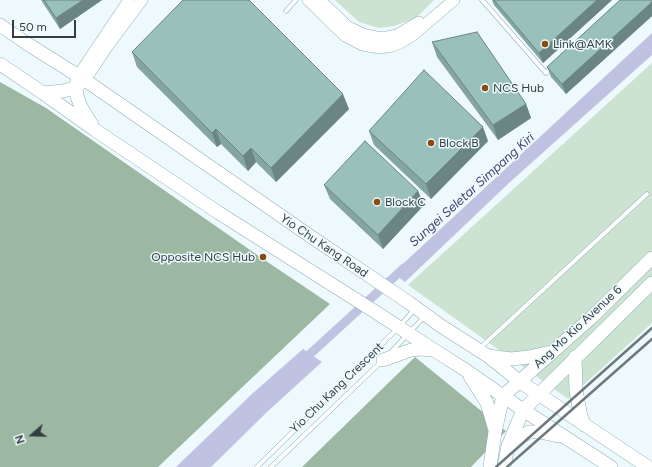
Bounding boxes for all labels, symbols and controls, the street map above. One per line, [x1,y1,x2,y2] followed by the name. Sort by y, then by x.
[14,12,78,38] scale bar
[19,20,47,34] text: 50 m
[553,37,612,51] place label: Link@AMK
[540,39,550,49] marker: Link@AMK
[493,81,544,95] place label: NCS Hub
[480,83,490,93] marker: NCS Hub
[406,130,538,250] water label: Sungei Seletar Simpang Kiri
[439,136,479,150] place label: Block B
[426,138,436,148] marker: Block B
[385,195,426,209] place label: Block C
[372,197,382,207] marker: Block C
[277,211,371,281] street label: Yio Chu Kang Road
[151,250,255,264] place label: Opposite NCS Hub
[258,252,268,262] marker: Opposite NCS Hub
[531,282,625,372] street label: Ang Mo Kio Avenue 6
[287,340,387,436] street label: Yio Chu Kang Crescent
[12,415,52,455] north arrow
[13,433,28,446] text: N

